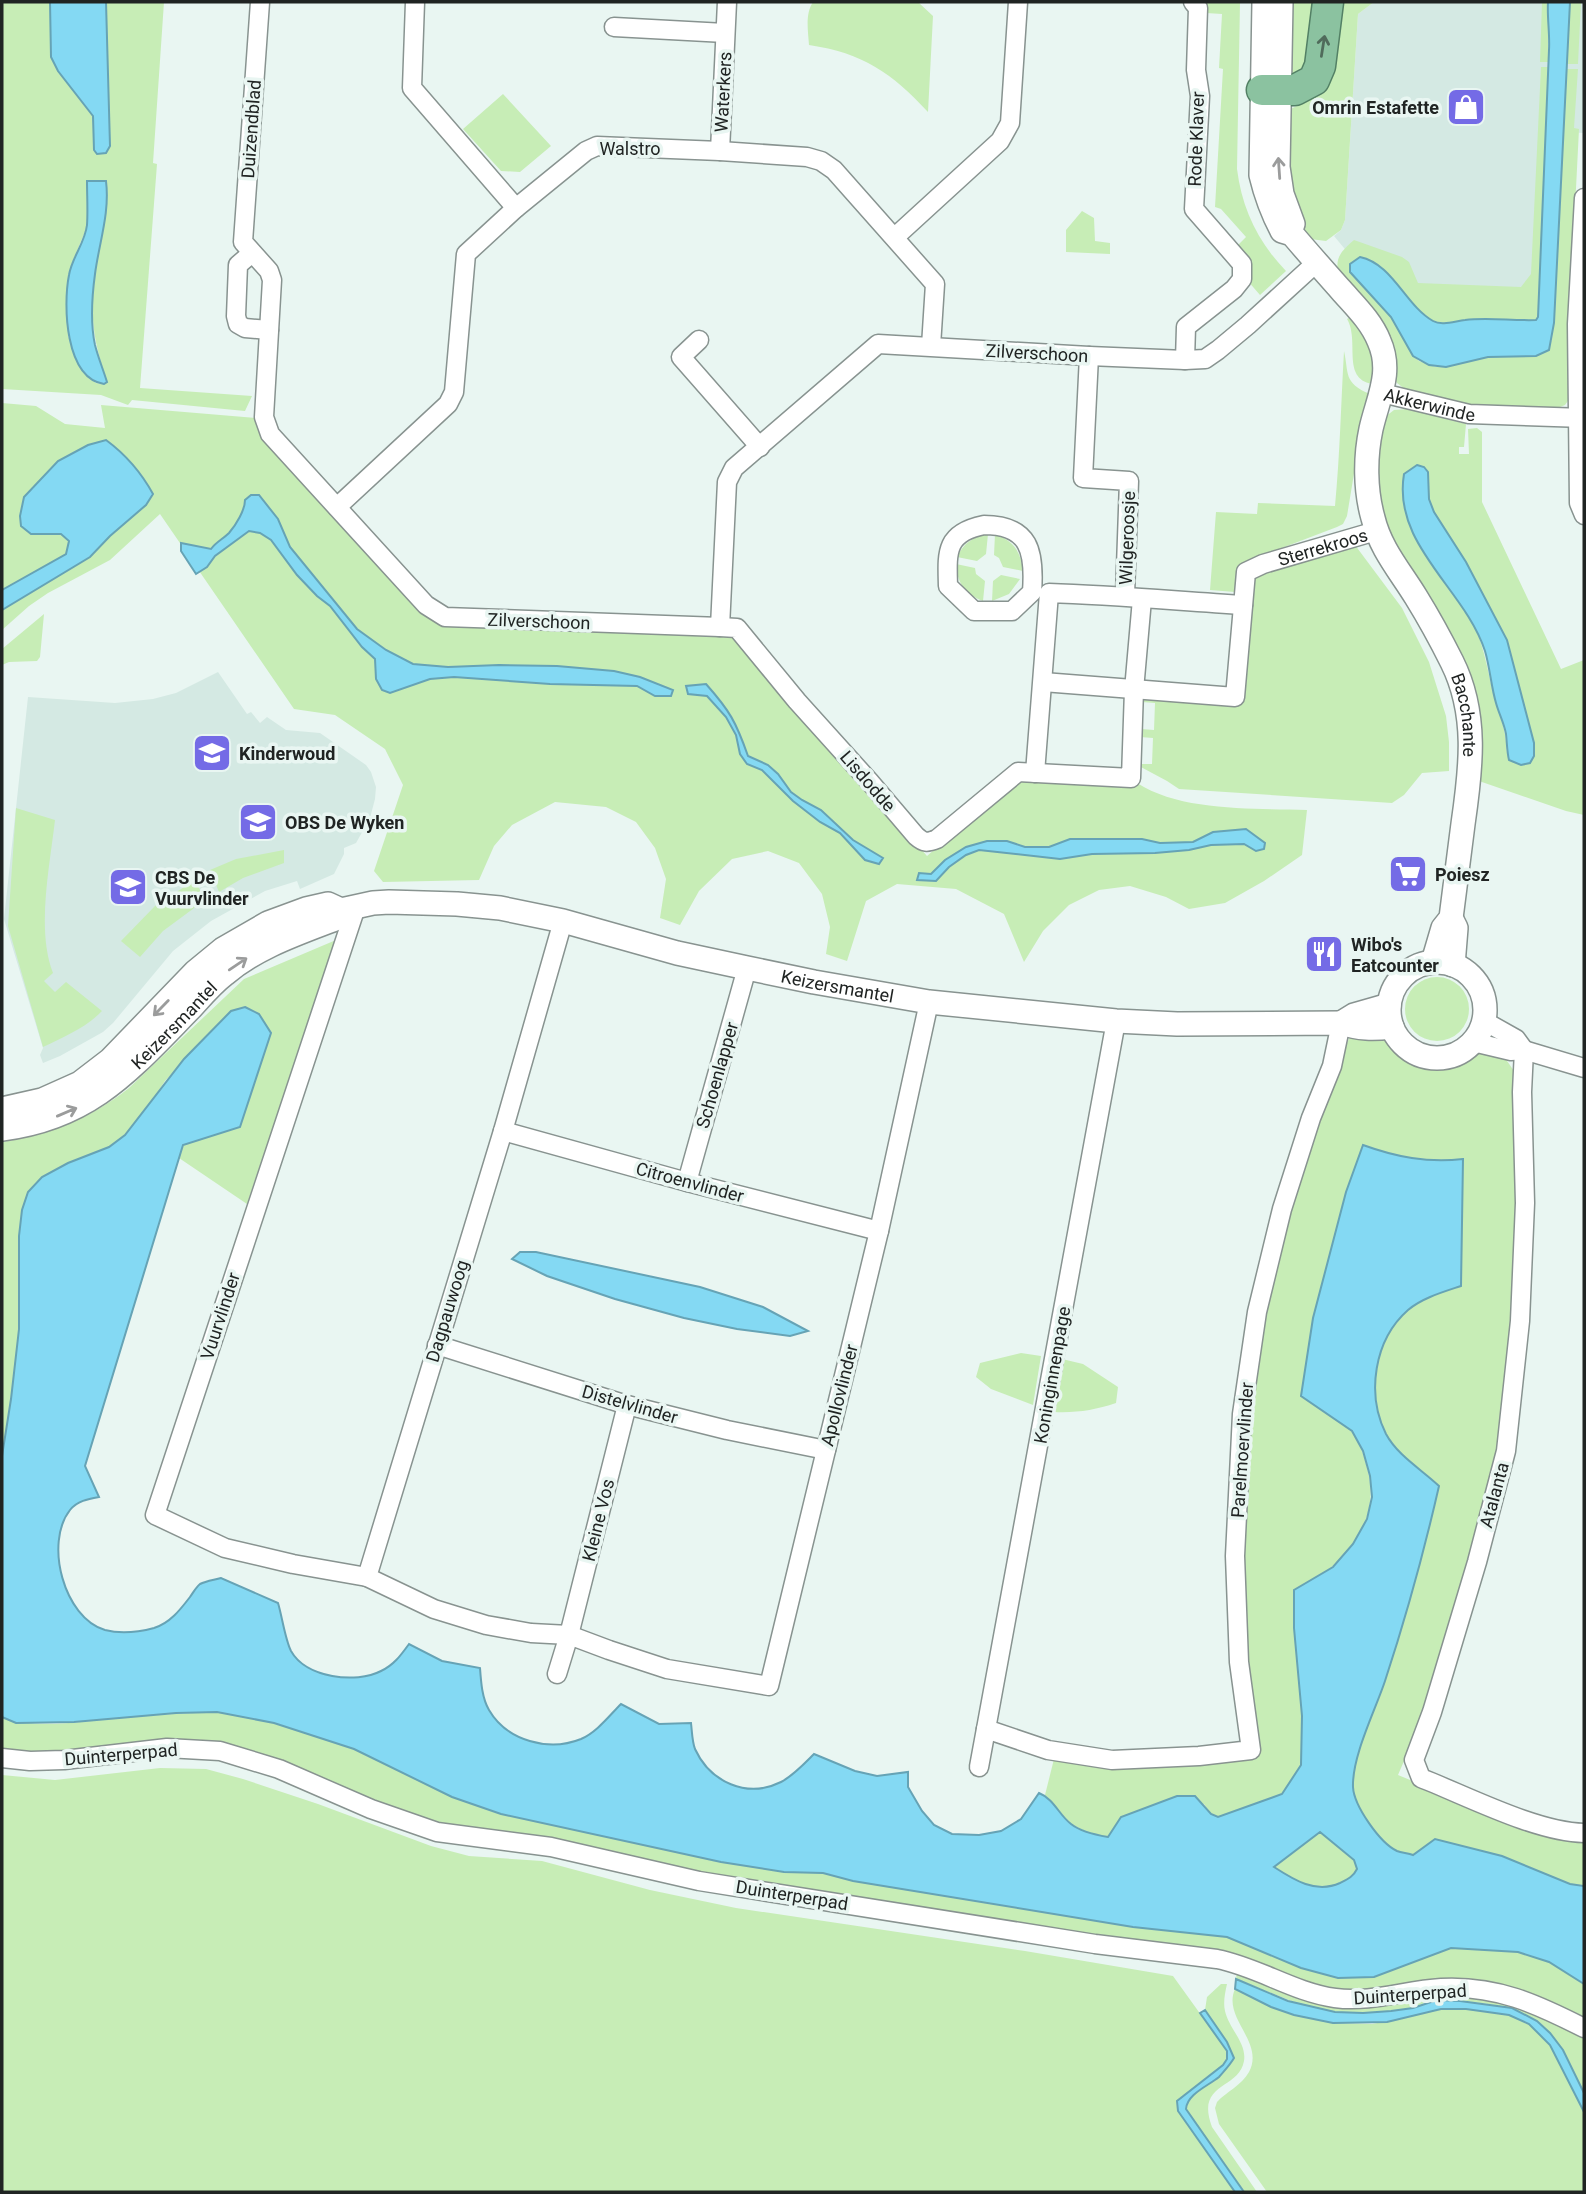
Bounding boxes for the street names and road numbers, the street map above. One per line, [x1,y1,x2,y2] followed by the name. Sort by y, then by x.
[710,51,736,133] street label: Waterkers
[237,79,265,179] street label: Duizendblad
[1184,91,1208,187] street label: Rode Klaver
[599,138,661,159] street label: Walstro
[985,340,1089,366] street label: Zilverschoon
[1382,383,1475,425] street label: Akkerwinde
[1115,491,1139,585] street label: Wilgeroosje
[1275,524,1370,570] street label: Sterrekroos
[487,609,591,633] street label: Zilverschoon
[1447,670,1481,757] street label: Bacchante
[836,746,900,816] street label: Lisdodde
[779,965,896,1006] street label: Keizersmantel
[126,976,221,1073] street label: Keizersmantel
[692,1019,742,1131] street label: Schoenlapper
[634,1158,746,1206] street label: Citroenvlinder
[422,1257,472,1365] street label: Dagpauwoog
[196,1270,244,1362] street label: Vuurvlinder
[1030,1305,1074,1445] street label: Koninginnenpage
[816,1342,862,1448] street label: Apollovlinder
[580,1380,680,1428] street label: Distelvlinder
[1227,1381,1257,1519] street label: Parelmoervlinder
[1475,1460,1513,1530] street label: Atalanta
[578,1477,618,1563] street label: Kleine Vos
[64,1739,178,1769] street label: Duinterperpad
[734,1876,850,1914] street label: Duinterperpad
[1353,1980,1467,2008] street label: Duinterperpad

